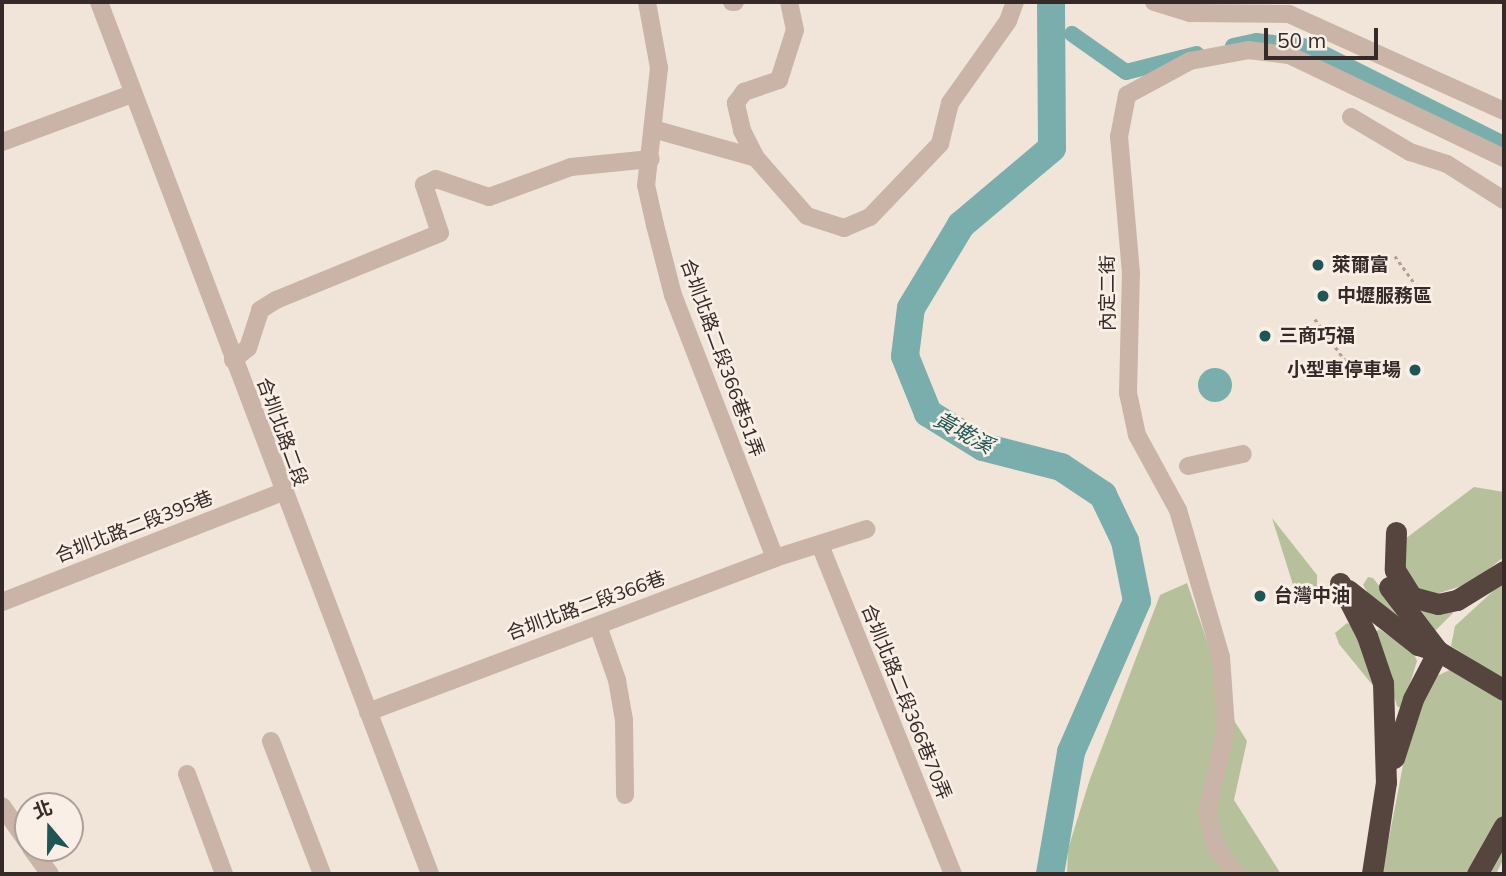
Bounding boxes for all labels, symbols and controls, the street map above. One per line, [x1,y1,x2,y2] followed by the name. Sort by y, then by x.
[1268,14,1382,58] scale bar
[1277,27,1326,53] text: 50 m
[1332,254,1389,276] place label: 萊爾富
[1097,255,1119,331] street label: 內定二街
[676,256,768,460] street label: 合圳北路二段366巷51弄
[1310,257,1326,273] marker: 萊爾富
[1337,285,1432,307] place label: 中壢服務區
[1315,288,1331,304] marker: 中壢服務區
[1279,325,1355,347] place label: 三商巧福
[1257,328,1273,344] marker: 三商巧福
[1287,359,1401,381] place label: 小型車停車場
[1407,362,1423,378] marker: 小型車停車場
[252,375,312,489] street label: 合圳北路二段
[930,406,998,458] water label: 黃墘溪
[52,486,216,568] street label: 合圳北路二段395巷
[504,567,668,645] street label: 合圳北路二段366巷
[1274,585,1350,607] place label: 台灣中油
[1252,588,1268,604] marker: 台灣中油
[856,601,956,803] street label: 合圳北路二段366巷70弄
[14,792,84,862] north arrow
[29,795,56,824] text: 北

